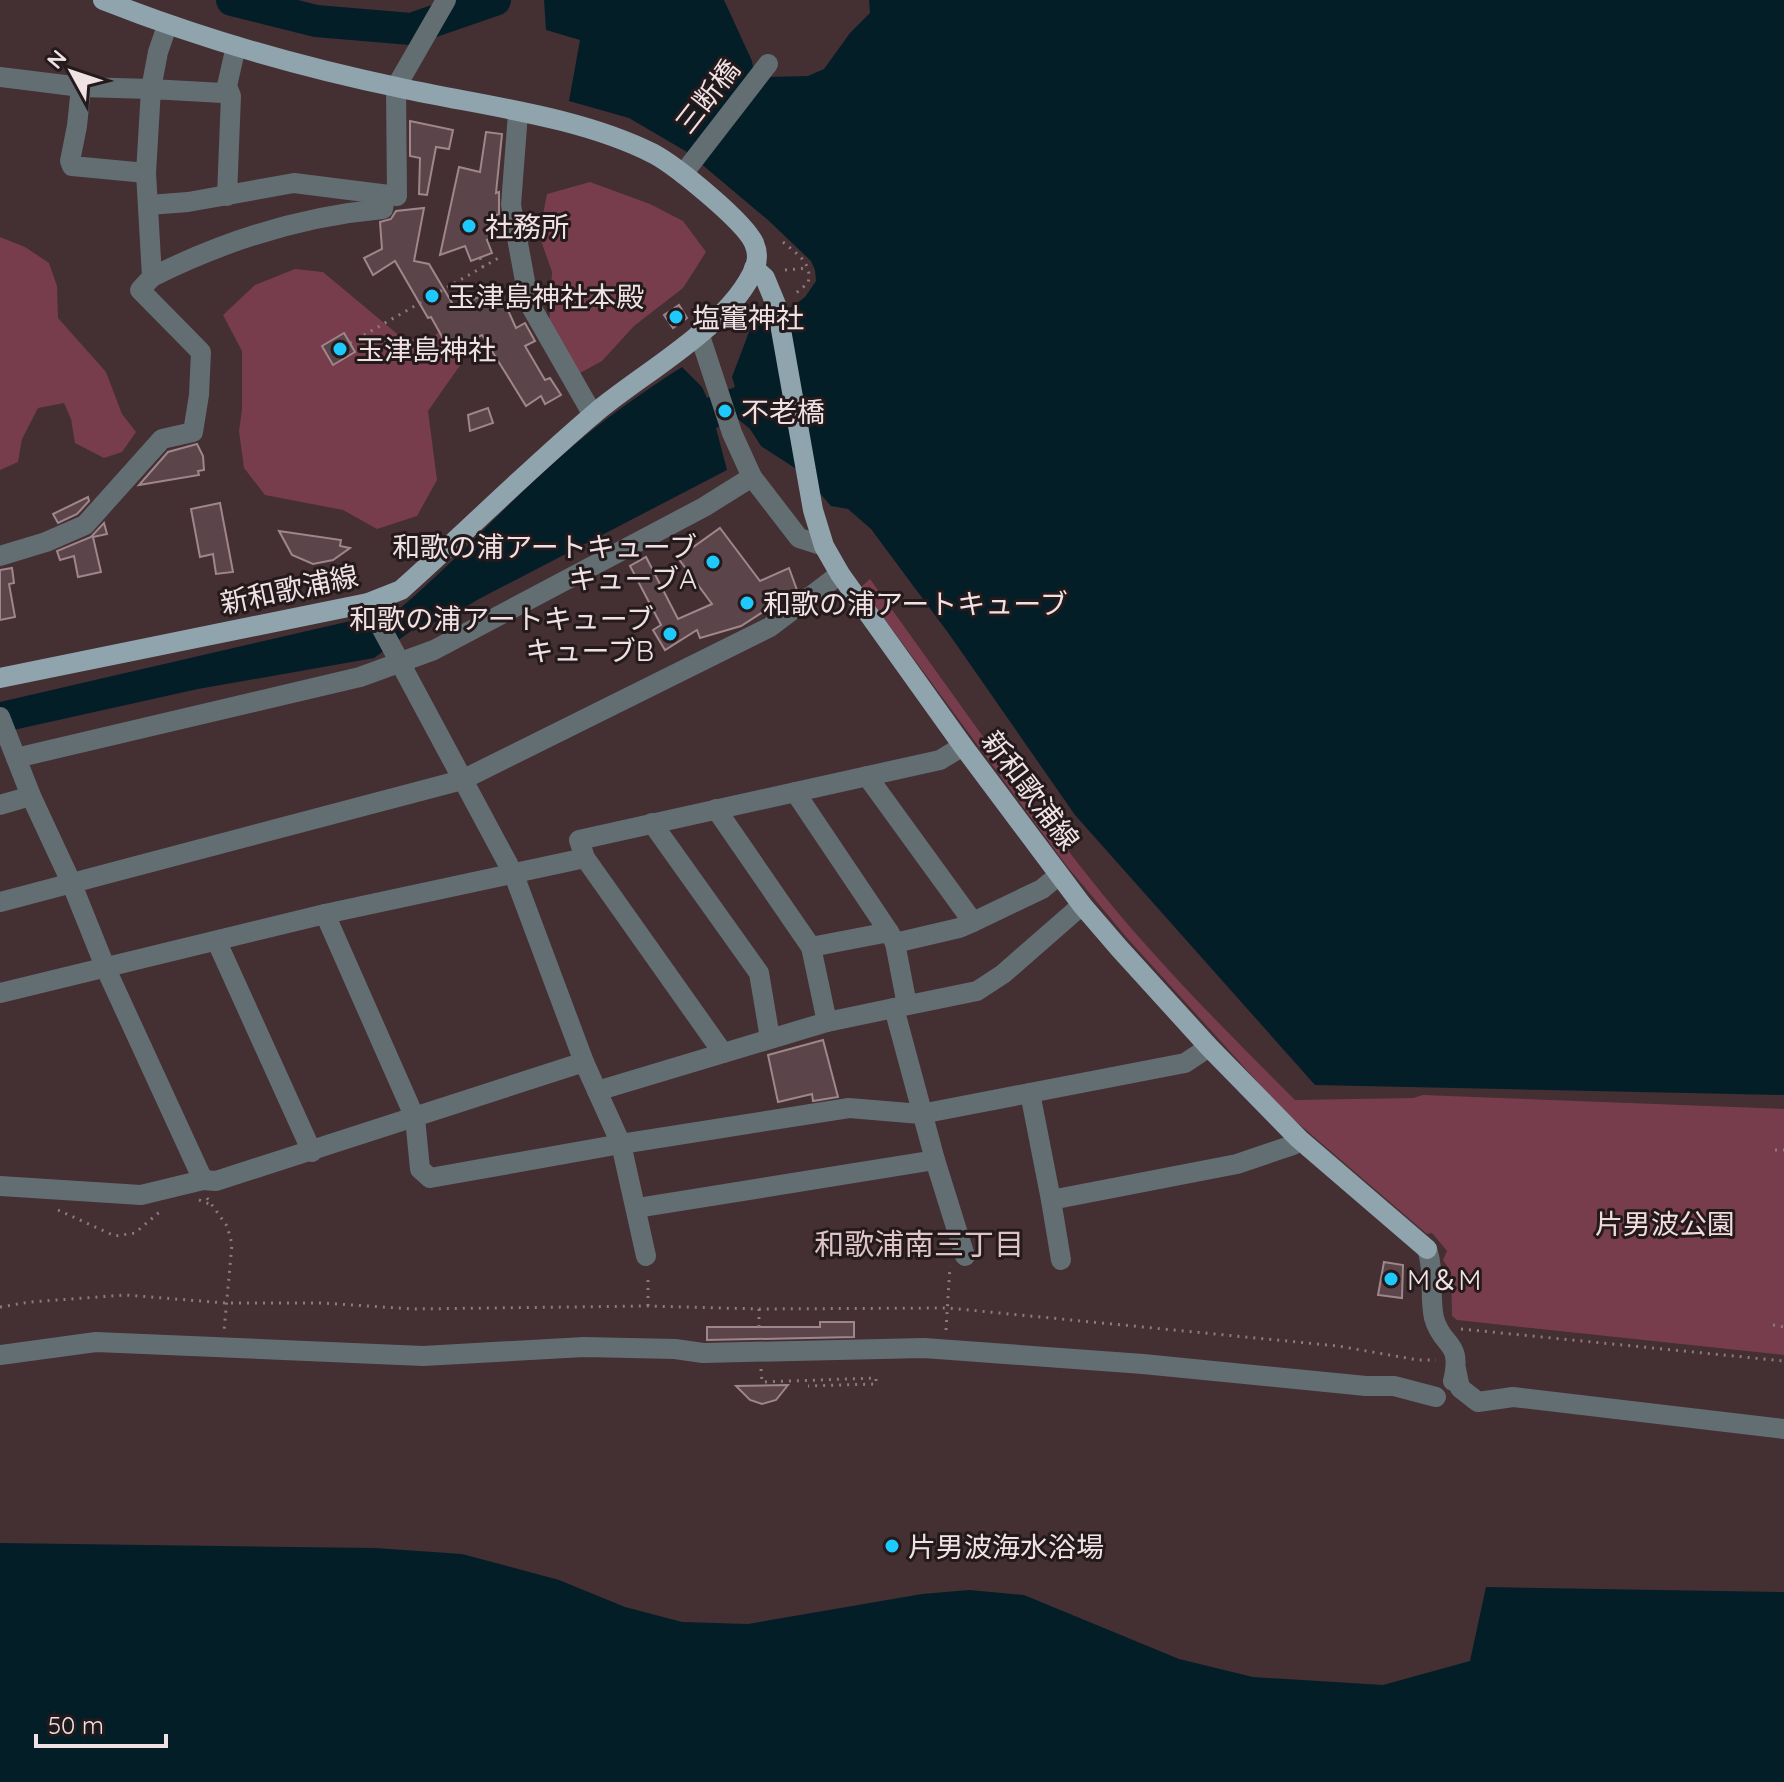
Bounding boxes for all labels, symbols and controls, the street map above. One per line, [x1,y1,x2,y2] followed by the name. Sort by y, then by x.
[32,32,112,112] north arrow
[41,44,73,74] text: N
[667,52,747,140] street label: 三断橋
[485,209,569,244] place label: 社務所
[460,217,478,235] marker: 社務所
[448,279,644,314] place label: 玉津島神社本殿
[423,287,441,305] marker: 玉津島神社本殿
[692,300,804,335] place label: 塩竃神社
[667,308,685,326] marker: 塩竃神社
[356,332,496,367] place label: 玉津島神社
[331,340,349,358] marker: 玉津島神社
[741,394,825,429] place label: 不老橋
[716,402,734,420] marker: 不老橋
[392,529,697,596] place label: 和歌の浦アートキューブ キューブA
[704,553,722,571] marker: 和歌の浦アートキューブ キューブA
[217,557,361,621] street label: 新和歌浦線
[763,586,1068,621] place label: 和歌の浦アートキューブ
[738,594,756,612] marker: 和歌の浦アートキューブ
[349,601,654,668] place label: 和歌の浦アートキューブ キューブB
[661,625,679,643] marker: 和歌の浦アートキューブ キューブB
[975,724,1087,856] street label: 新和歌浦線
[1595,1206,1735,1241] park label: 片男波公園
[814,1225,1024,1263] district label: 和歌浦南三丁目
[1407,1262,1481,1297] place label: M＆M
[1382,1270,1400,1288] marker: M＆M
[908,1529,1104,1564] place label: 片男波海水浴場
[883,1537,901,1555] marker: 片男波海水浴場
[36,1698,166,1748] scale bar
[48,1710,104,1740] text: 50 m

